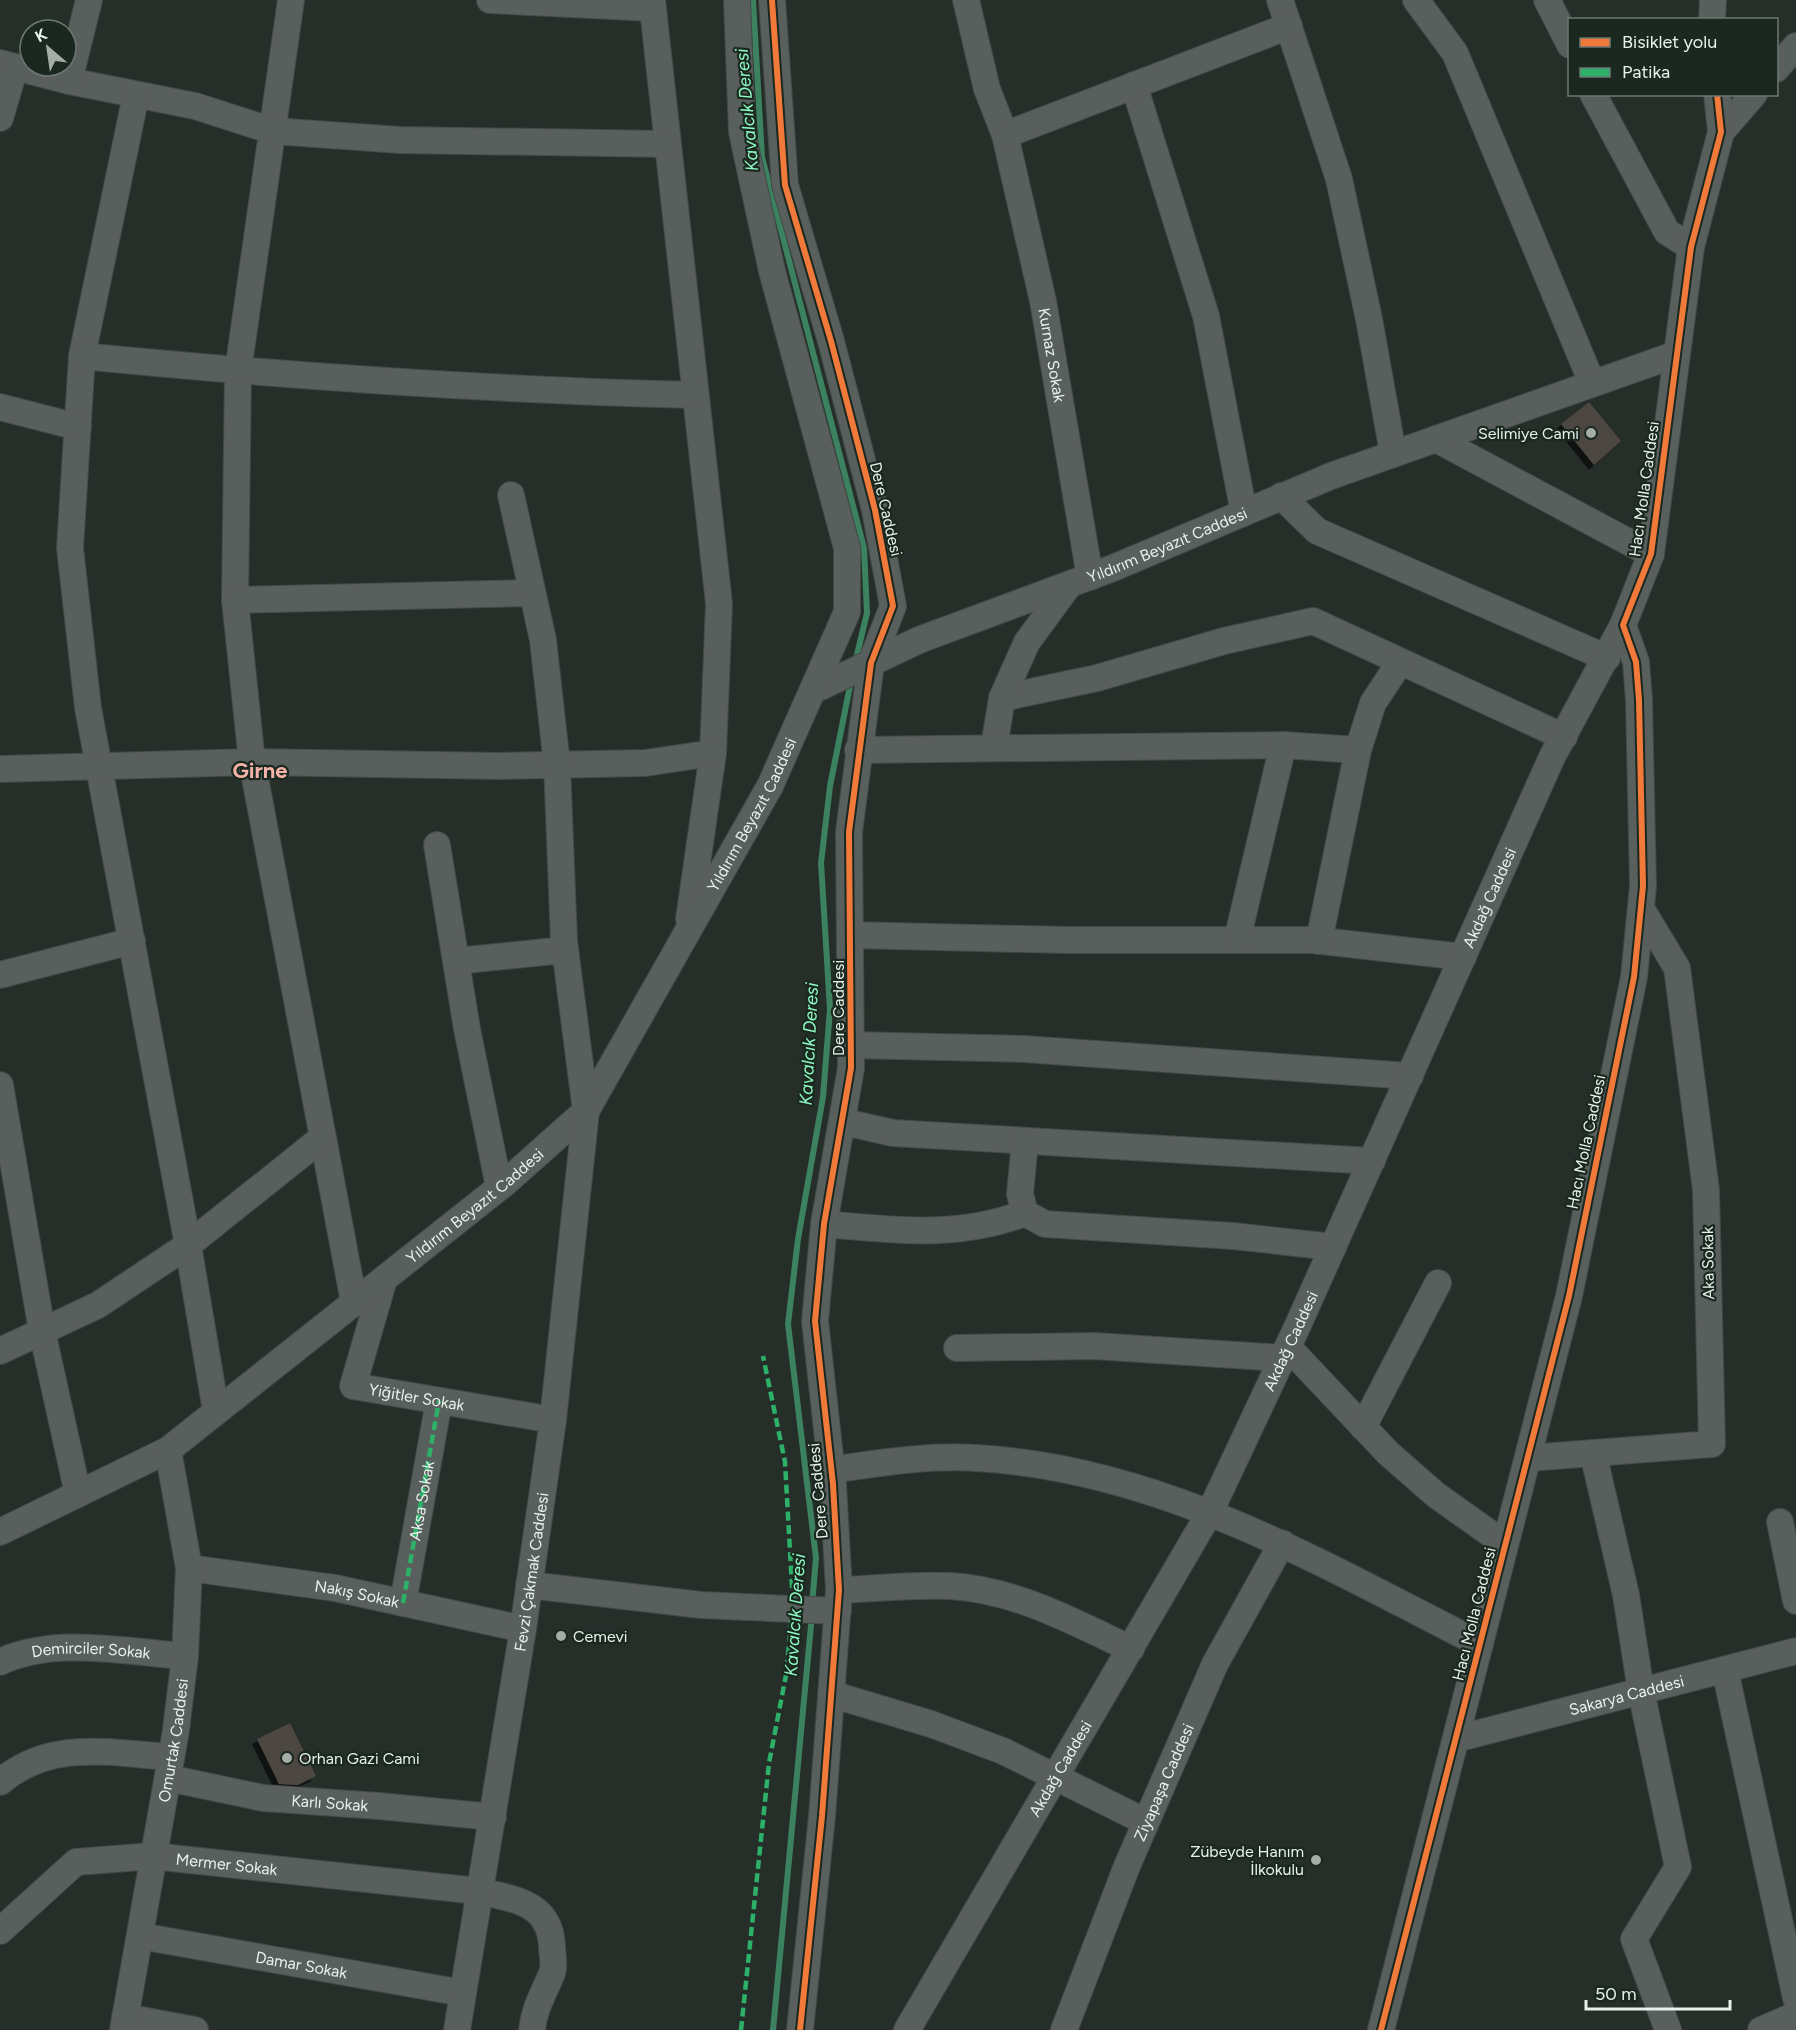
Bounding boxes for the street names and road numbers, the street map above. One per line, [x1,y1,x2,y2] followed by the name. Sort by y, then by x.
[1035,306,1070,404] street label: Kurnaz Sokak
[1625,420,1663,558] street label: Hacı Molla Caddesi
[866,460,906,558] street label: Dere Caddesi
[1084,503,1250,586] street label: Yıldırım Beyazıt Caddesi
[703,735,800,895] street label: Yıldırım Beyazıt Caddesi
[1458,844,1520,951] street label: Akdağ Caddesi
[829,960,848,1056] street label: Dere Caddesi
[1562,1073,1610,1211] street label: Hacı Molla Caddesi
[402,1144,547,1267] street label: Yıldırım Beyazıt Caddesi
[1698,1226,1718,1300] street label: Aka Sokak
[1259,1288,1321,1394] street label: Akdağ Caddesi
[367,1379,466,1414] street label: Yiğitler Sokak
[804,1442,832,1540] street label: Dere Caddesi
[405,1459,438,1542] street label: Aksa Sokak
[510,1491,552,1653] street label: Fevzi Çakmak Caddesi
[1448,1545,1500,1683] street label: Hacı Molla Caddesi
[313,1576,401,1611] street label: Nakış Sokak
[30,1638,152,1662] street label: Demirciler Sokak
[1567,1671,1686,1719] street label: Sakarya Caddesi
[154,1678,192,1804] street label: Omurtak Caddesi
[1025,1717,1095,1820] street label: Akdağ Caddesi
[1130,1721,1197,1844] street label: Ziyapaşa Caddesi
[291,1790,369,1815] street label: Karlı Sokak
[175,1849,279,1879] street label: Mermer Sokak
[254,1947,349,1982] street label: Damar Sokak

